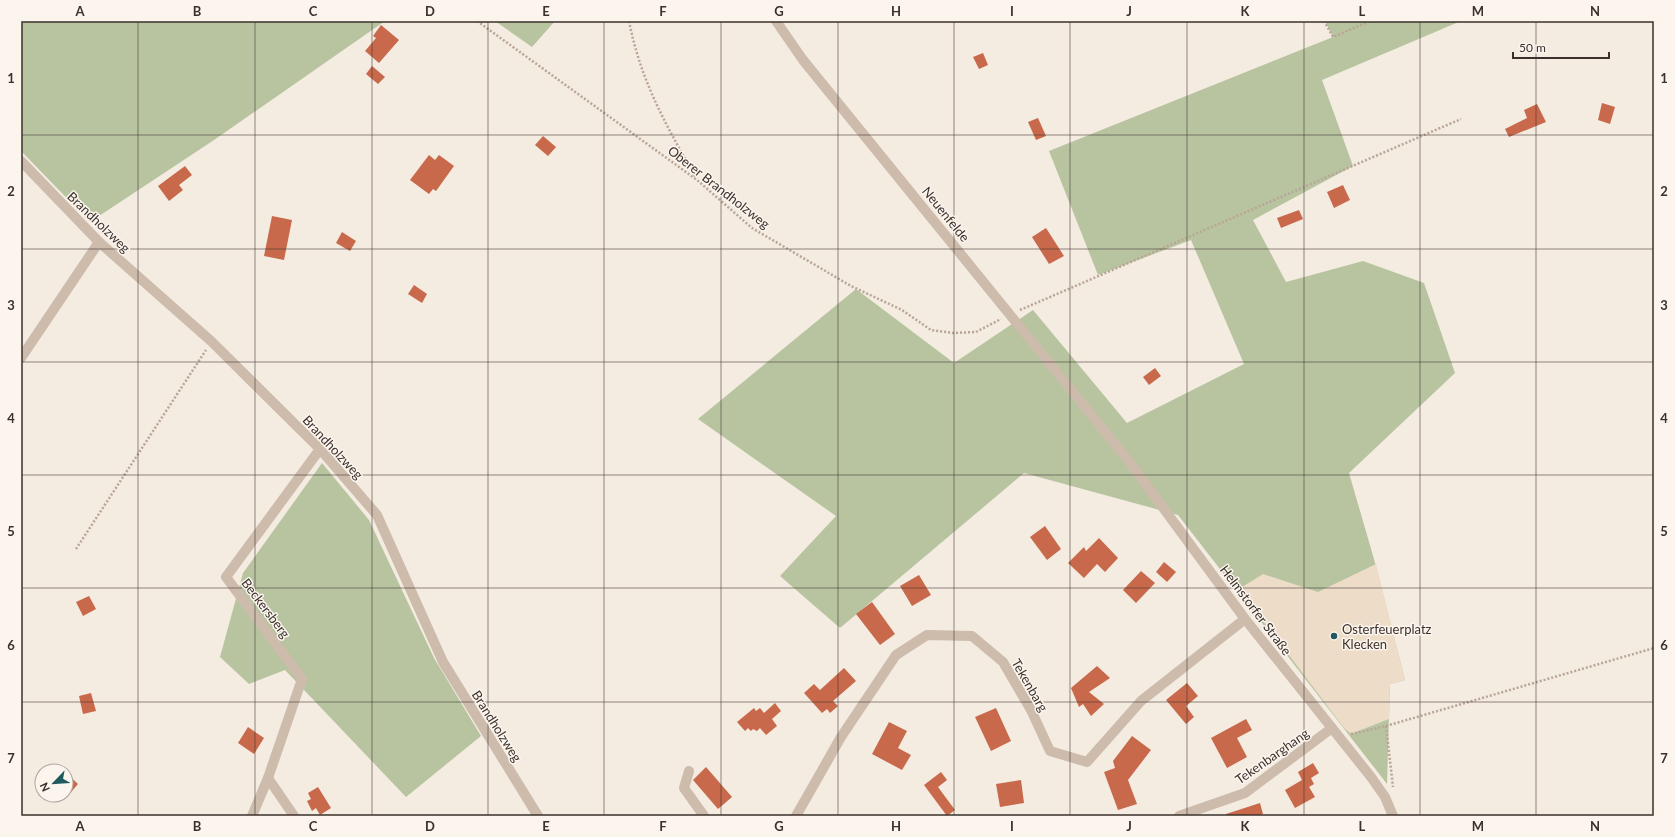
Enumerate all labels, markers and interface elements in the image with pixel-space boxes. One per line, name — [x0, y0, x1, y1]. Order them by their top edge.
text: A — [74, 3, 85, 19]
text: B — [193, 3, 202, 19]
text: C — [309, 3, 318, 19]
text: D — [425, 3, 435, 19]
text: E — [542, 3, 550, 19]
text: F — [659, 3, 667, 19]
text: G — [774, 3, 784, 19]
text: H — [891, 3, 901, 19]
text: I — [1010, 3, 1014, 19]
text: J — [1126, 3, 1132, 19]
text: K — [1241, 3, 1251, 19]
text: L — [1359, 3, 1366, 19]
text: M — [1472, 3, 1484, 19]
text: N — [1590, 3, 1600, 19]
scale bar — [1513, 34, 1609, 60]
text: 50 m — [1519, 40, 1546, 55]
text: 1 — [7, 70, 15, 86]
text: 1 — [1660, 70, 1668, 86]
street label: Oberer Brandholzweg — [665, 142, 773, 232]
text: 2 — [7, 183, 15, 199]
street label: Neuenfelde — [919, 183, 973, 245]
text: 2 — [1660, 183, 1668, 199]
street label: Brandholzweg — [64, 188, 134, 256]
text: 3 — [7, 297, 15, 313]
text: 3 — [1660, 297, 1668, 313]
text: 4 — [7, 410, 15, 426]
text: 4 — [1660, 410, 1668, 426]
street label: Brandholzweg — [299, 412, 367, 482]
text: 5 — [7, 523, 15, 539]
text: 5 — [1660, 523, 1668, 539]
street label: Helmstorfer Straße — [1217, 562, 1295, 658]
street label: Beckersberg — [238, 575, 294, 641]
place label: Osterfeuerplatz Klecken — [1342, 621, 1432, 652]
marker: Osterfeuerplatz Klecken — [1329, 631, 1339, 641]
text: 6 — [7, 637, 15, 653]
text: 6 — [1660, 637, 1668, 653]
street label: Tekenbarg — [1008, 656, 1052, 714]
street label: Brandholzweg — [469, 687, 525, 765]
street label: Tekenbarghang — [1232, 725, 1312, 787]
text: 7 — [7, 750, 15, 766]
text: 7 — [1660, 750, 1668, 766]
north arrow — [34, 763, 74, 803]
text: N — [37, 781, 52, 794]
text: A — [74, 818, 85, 834]
text: B — [193, 818, 202, 834]
text: C — [309, 818, 318, 834]
text: D — [425, 818, 435, 834]
text: E — [542, 818, 550, 834]
text: F — [659, 818, 667, 834]
text: G — [774, 818, 784, 834]
text: H — [891, 818, 901, 834]
text: I — [1010, 818, 1014, 834]
text: J — [1126, 818, 1132, 834]
text: K — [1241, 818, 1251, 834]
text: L — [1359, 818, 1366, 834]
text: M — [1472, 818, 1484, 834]
text: N — [1590, 818, 1600, 834]

